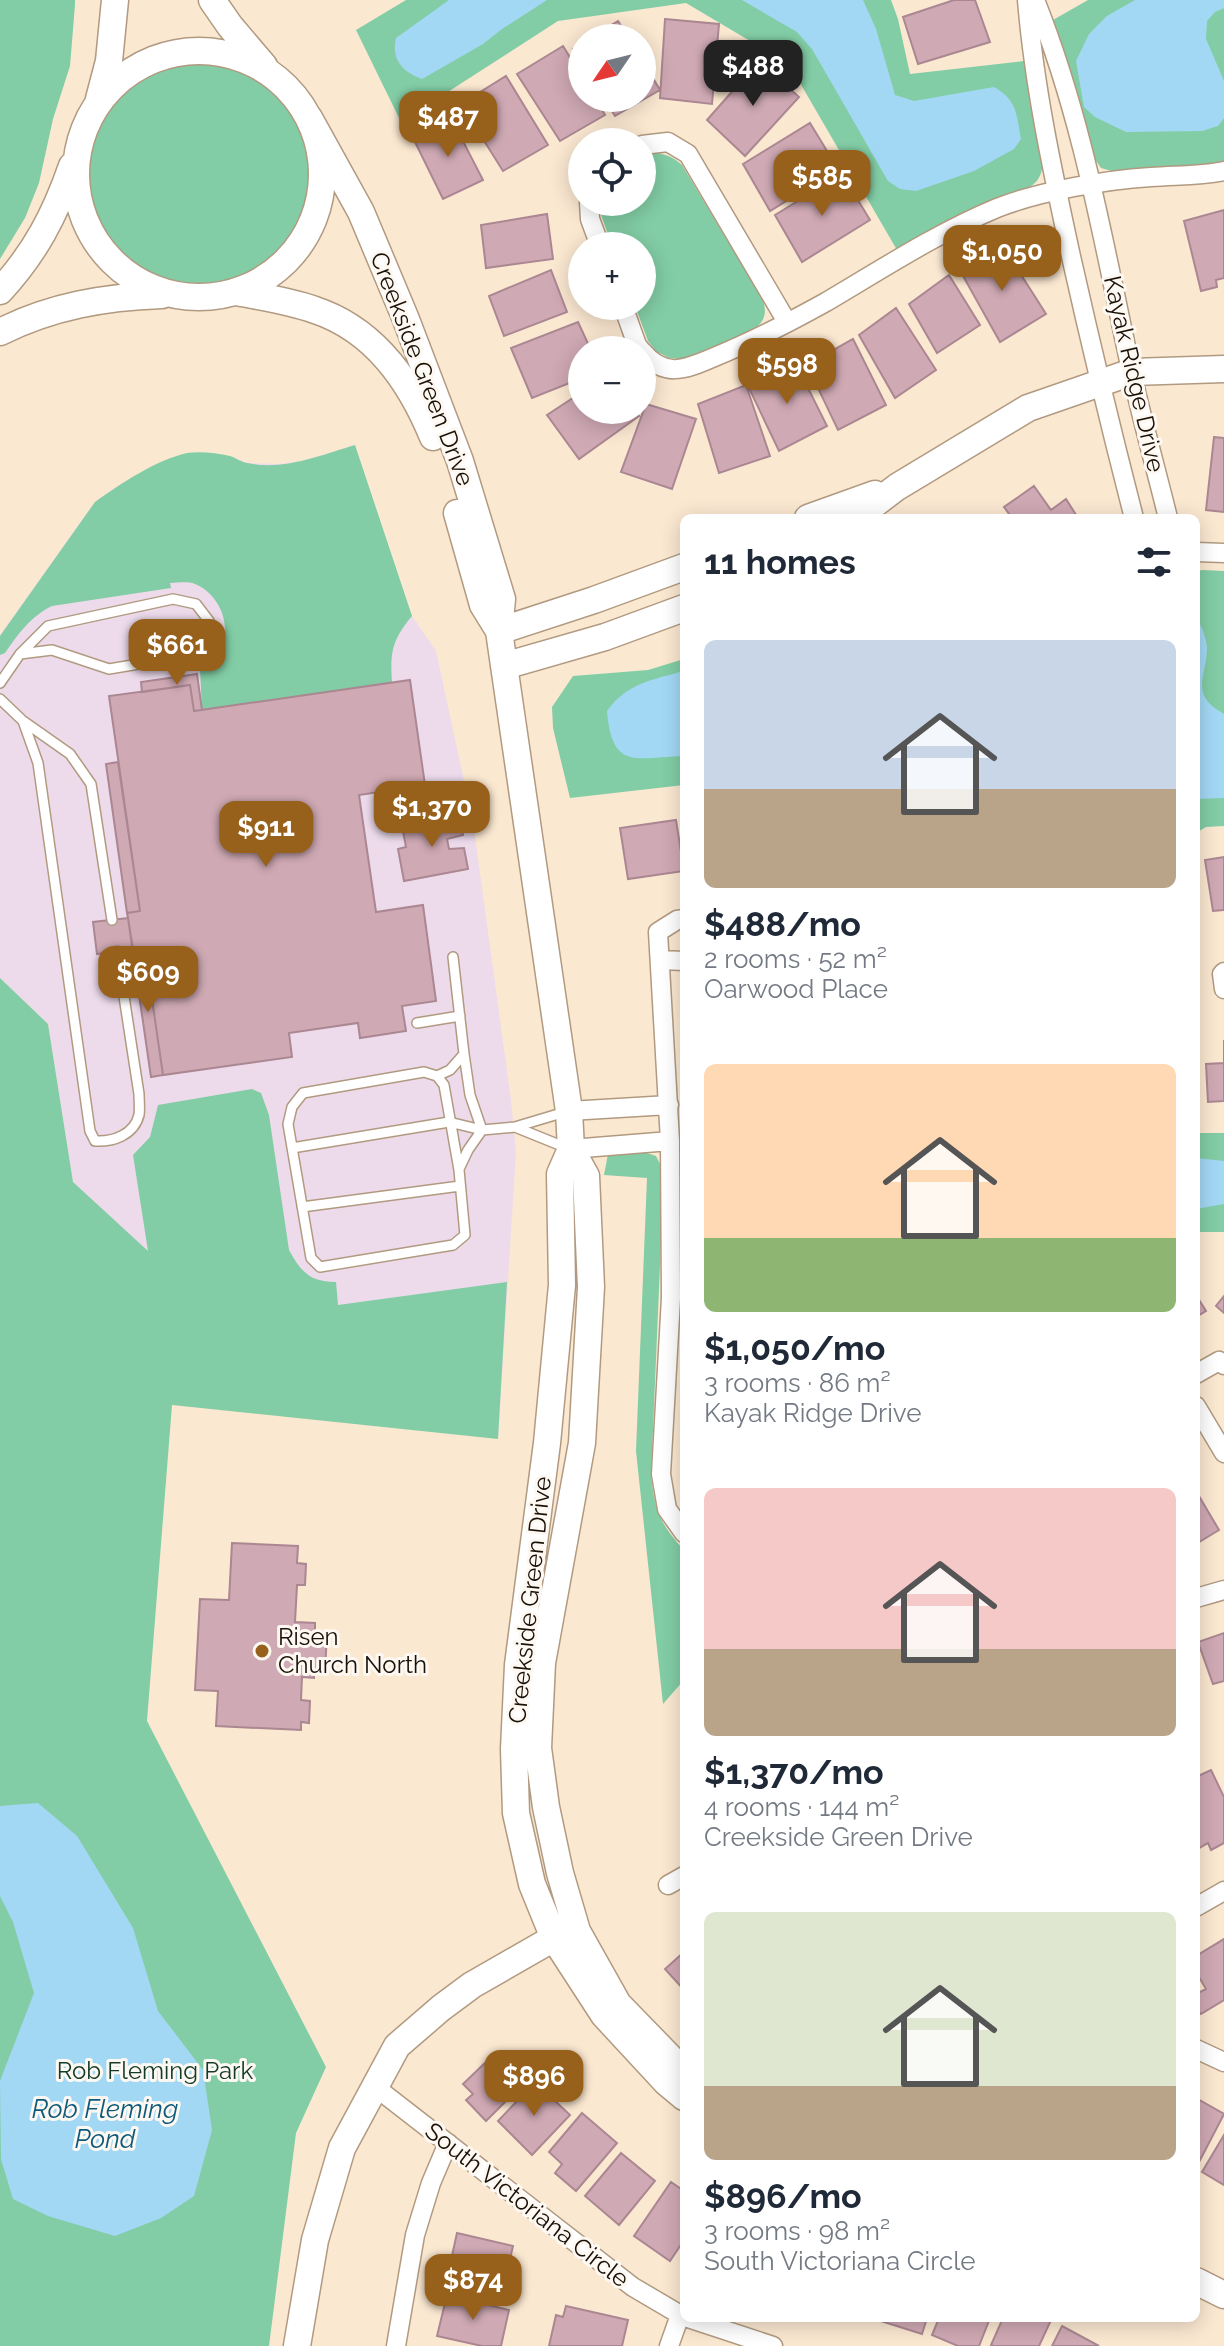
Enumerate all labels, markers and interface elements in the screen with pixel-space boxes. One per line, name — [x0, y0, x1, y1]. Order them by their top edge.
north arrow — [568, 24, 656, 112]
map controls — [568, 24, 656, 424]
pin: $488 — [706, 40, 800, 108]
text: $488 — [722, 51, 784, 81]
pin: $487 — [401, 91, 495, 159]
text: $487 — [417, 102, 479, 132]
button: locate — [568, 128, 656, 216]
pin: $585 — [775, 150, 869, 218]
text: $585 — [792, 161, 853, 191]
pin: $1,050 — [937, 225, 1067, 293]
button: + — [568, 232, 656, 320]
text: $1,050 — [961, 236, 1043, 266]
street label: Creekside Green Drive — [364, 248, 480, 490]
street label: Kayak Ridge Drive — [1098, 273, 1171, 475]
button: − — [568, 336, 656, 424]
pin: $598 — [740, 338, 834, 406]
text: $598 — [756, 349, 818, 379]
icon: filters — [1132, 540, 1176, 584]
text: 11 homes — [704, 542, 856, 582]
pin: $661 — [130, 619, 224, 687]
text: $661 — [147, 630, 207, 660]
icon: home — [868, 692, 1012, 836]
pin: $1,370 — [367, 781, 497, 849]
text: $1,370 — [392, 792, 472, 822]
pin: $911 — [219, 801, 313, 869]
text: $911 — [237, 812, 295, 842]
text: $488/mo — [704, 904, 861, 944]
text: 2 rooms · 52 m² — [704, 944, 887, 974]
pin: $609 — [101, 946, 195, 1014]
text: $609 — [116, 957, 180, 987]
text: Oarwood Place — [704, 974, 888, 1004]
icon: home — [868, 1116, 1012, 1260]
text: $1,050/mo — [704, 1328, 885, 1368]
text: 3 rooms · 86 m² — [704, 1368, 891, 1398]
text: Kayak Ridge Drive — [704, 1398, 921, 1428]
street label: Creekside Green Drive — [502, 1475, 557, 1725]
icon: home — [868, 1540, 1012, 1684]
place label: Risen Church North — [278, 1622, 427, 1679]
marker: Risen Church North — [253, 1642, 271, 1660]
text: $1,370/mo — [704, 1752, 884, 1792]
text: 4 rooms · 144 m² — [704, 1792, 899, 1822]
text: Creekside Green Drive — [704, 1822, 973, 1852]
icon: home — [868, 1964, 1012, 2108]
pin: $896 — [487, 2050, 581, 2118]
park label: Rob Fleming Park — [57, 2056, 254, 2085]
text: $896 — [502, 2061, 566, 2091]
water label: Rob Fleming Pond — [32, 2094, 178, 2154]
street label: South Victoriana Circle — [420, 2116, 635, 2293]
text: $896/mo — [704, 2176, 862, 2216]
text: 3 rooms · 98 m² — [704, 2216, 890, 2246]
text: South Victoriana Circle — [704, 2246, 976, 2276]
pin: $874 — [426, 2254, 520, 2322]
text: $874 — [443, 2265, 503, 2295]

